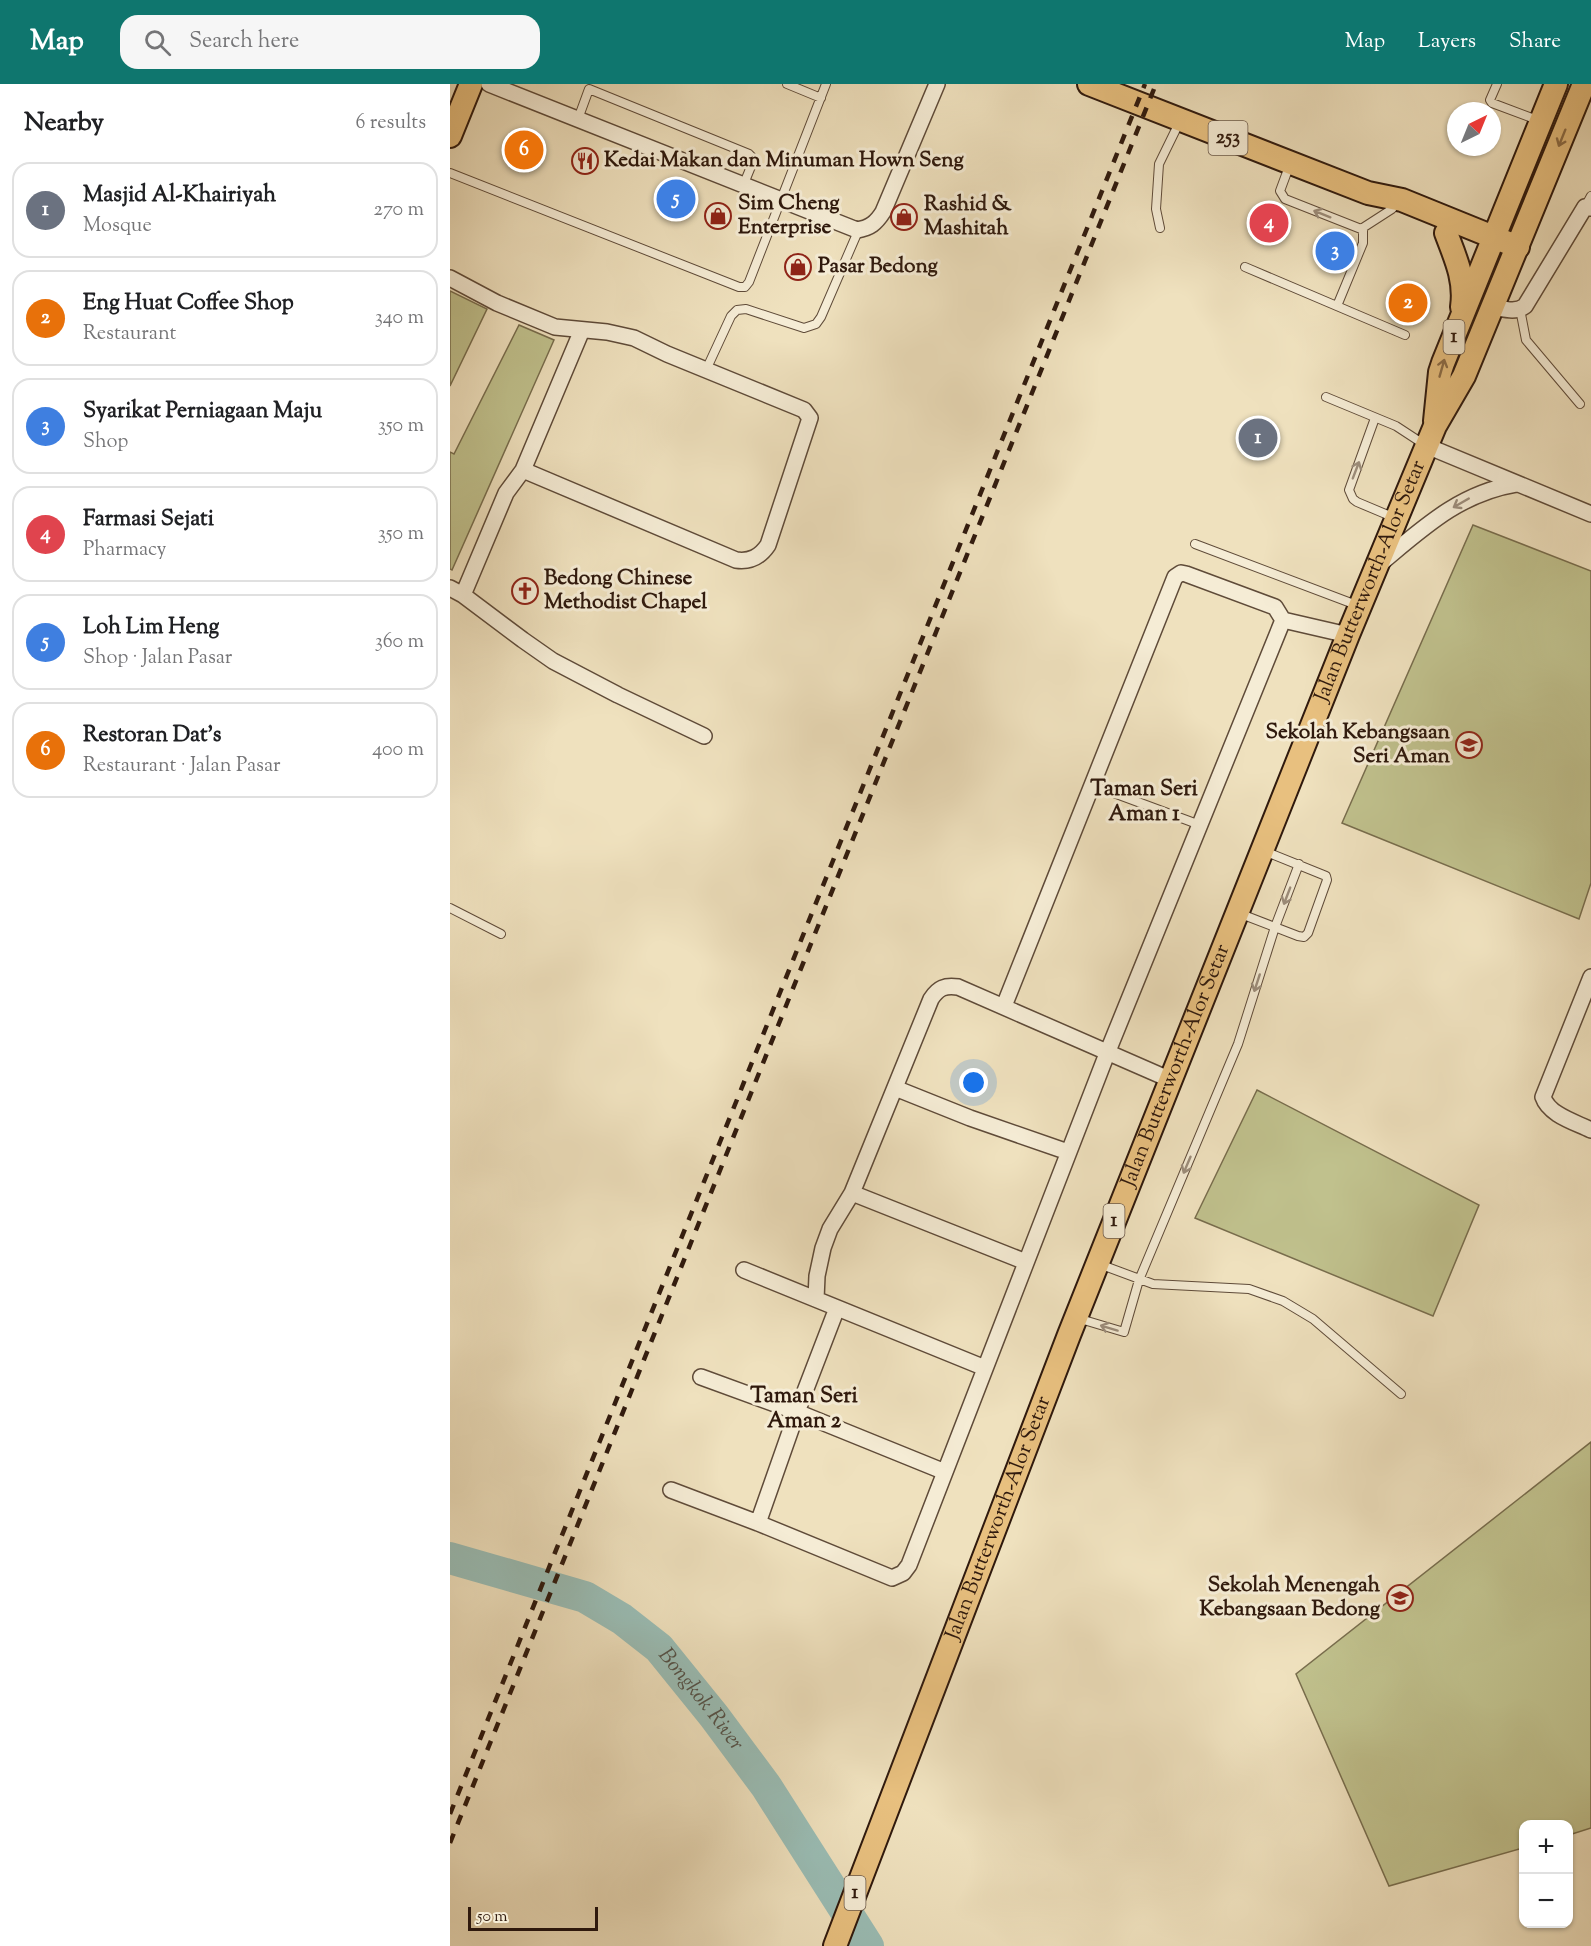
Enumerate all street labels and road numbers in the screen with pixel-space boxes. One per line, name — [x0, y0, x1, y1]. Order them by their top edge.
road number: 253 — [1208, 121, 1248, 155]
road number: 1 — [1444, 320, 1464, 354]
street label: Jalan Butterworth-Alor Setar — [1307, 456, 1434, 708]
street label: Jalan Butterworth-Alor Setar — [1114, 940, 1238, 1193]
road number: 1 — [1104, 1204, 1124, 1238]
street label: Jalan Butterworth-Alor Setar — [938, 1392, 1059, 1645]
road number: 1 — [844, 1876, 866, 1910]

